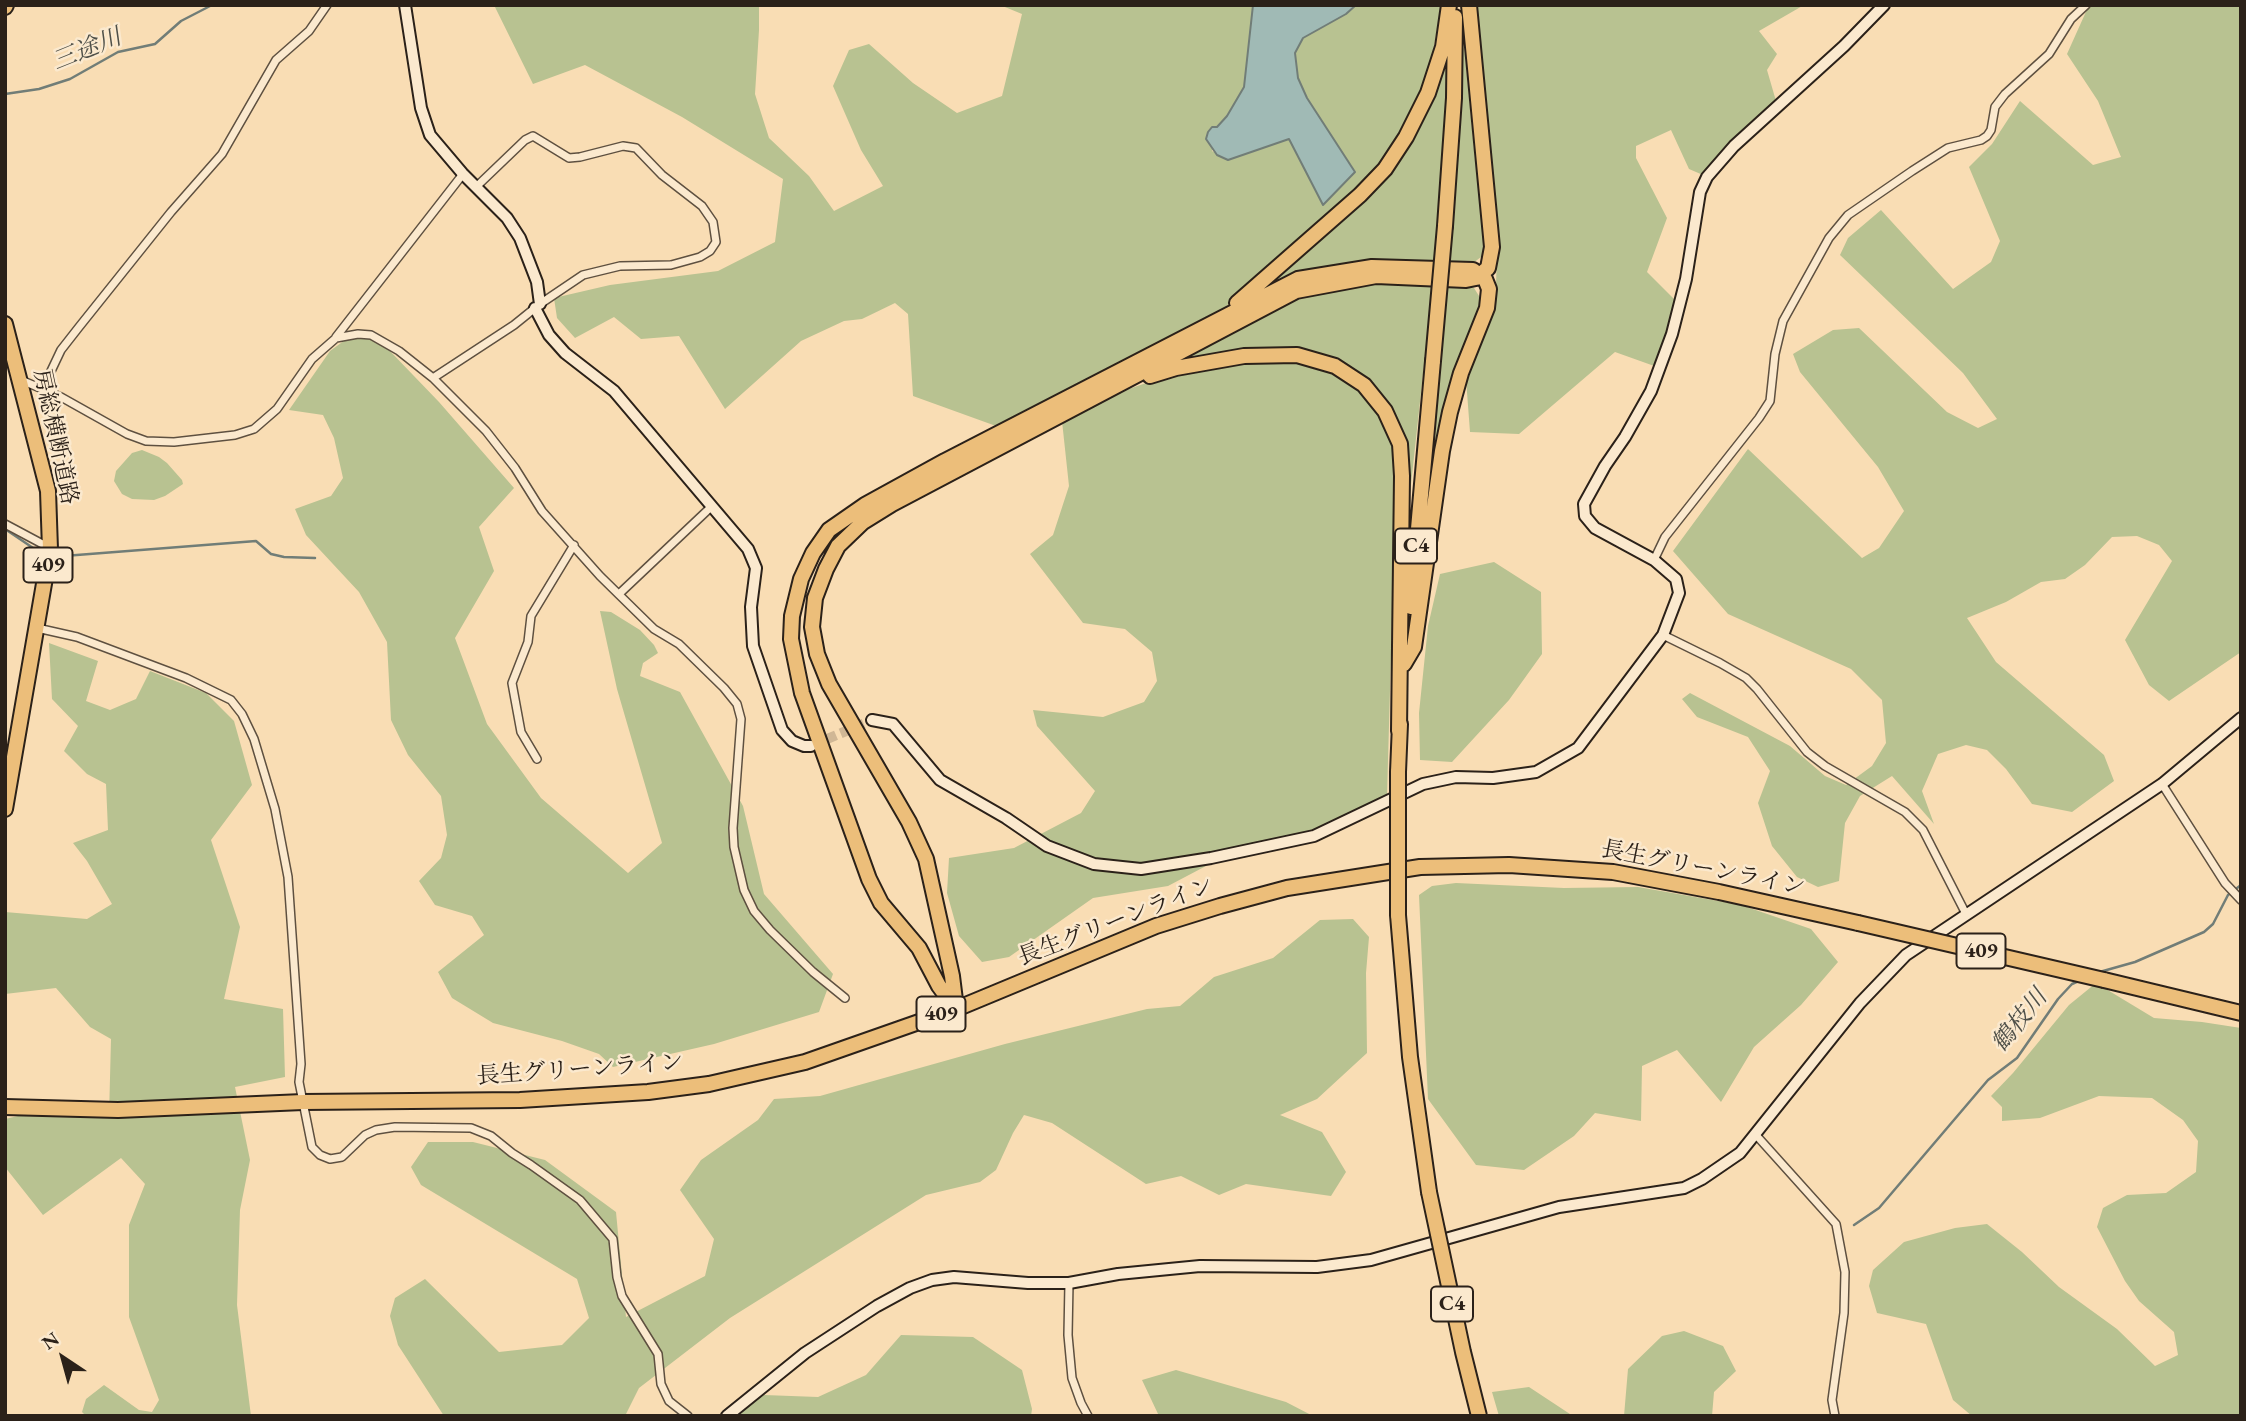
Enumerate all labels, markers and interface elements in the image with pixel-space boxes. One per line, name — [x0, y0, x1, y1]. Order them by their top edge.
water label: 三途川 — [48, 23, 126, 77]
street label: 房総横断道路 — [27, 367, 83, 507]
road number: C4 — [1395, 528, 1437, 564]
road number: 409 — [23, 548, 72, 582]
street label: 長生グリーンライン — [1599, 836, 1807, 902]
street label: 長生グリーンライン — [1014, 872, 1218, 972]
road number: 409 — [1956, 934, 2006, 968]
water label: 鶴枝川 — [1986, 984, 2054, 1058]
road number: 409 — [916, 996, 965, 1032]
street label: 長生グリーンライン — [476, 1049, 684, 1091]
road number: C4 — [1431, 1286, 1473, 1322]
north arrow — [28, 1323, 98, 1393]
text: N — [37, 1326, 64, 1355]

